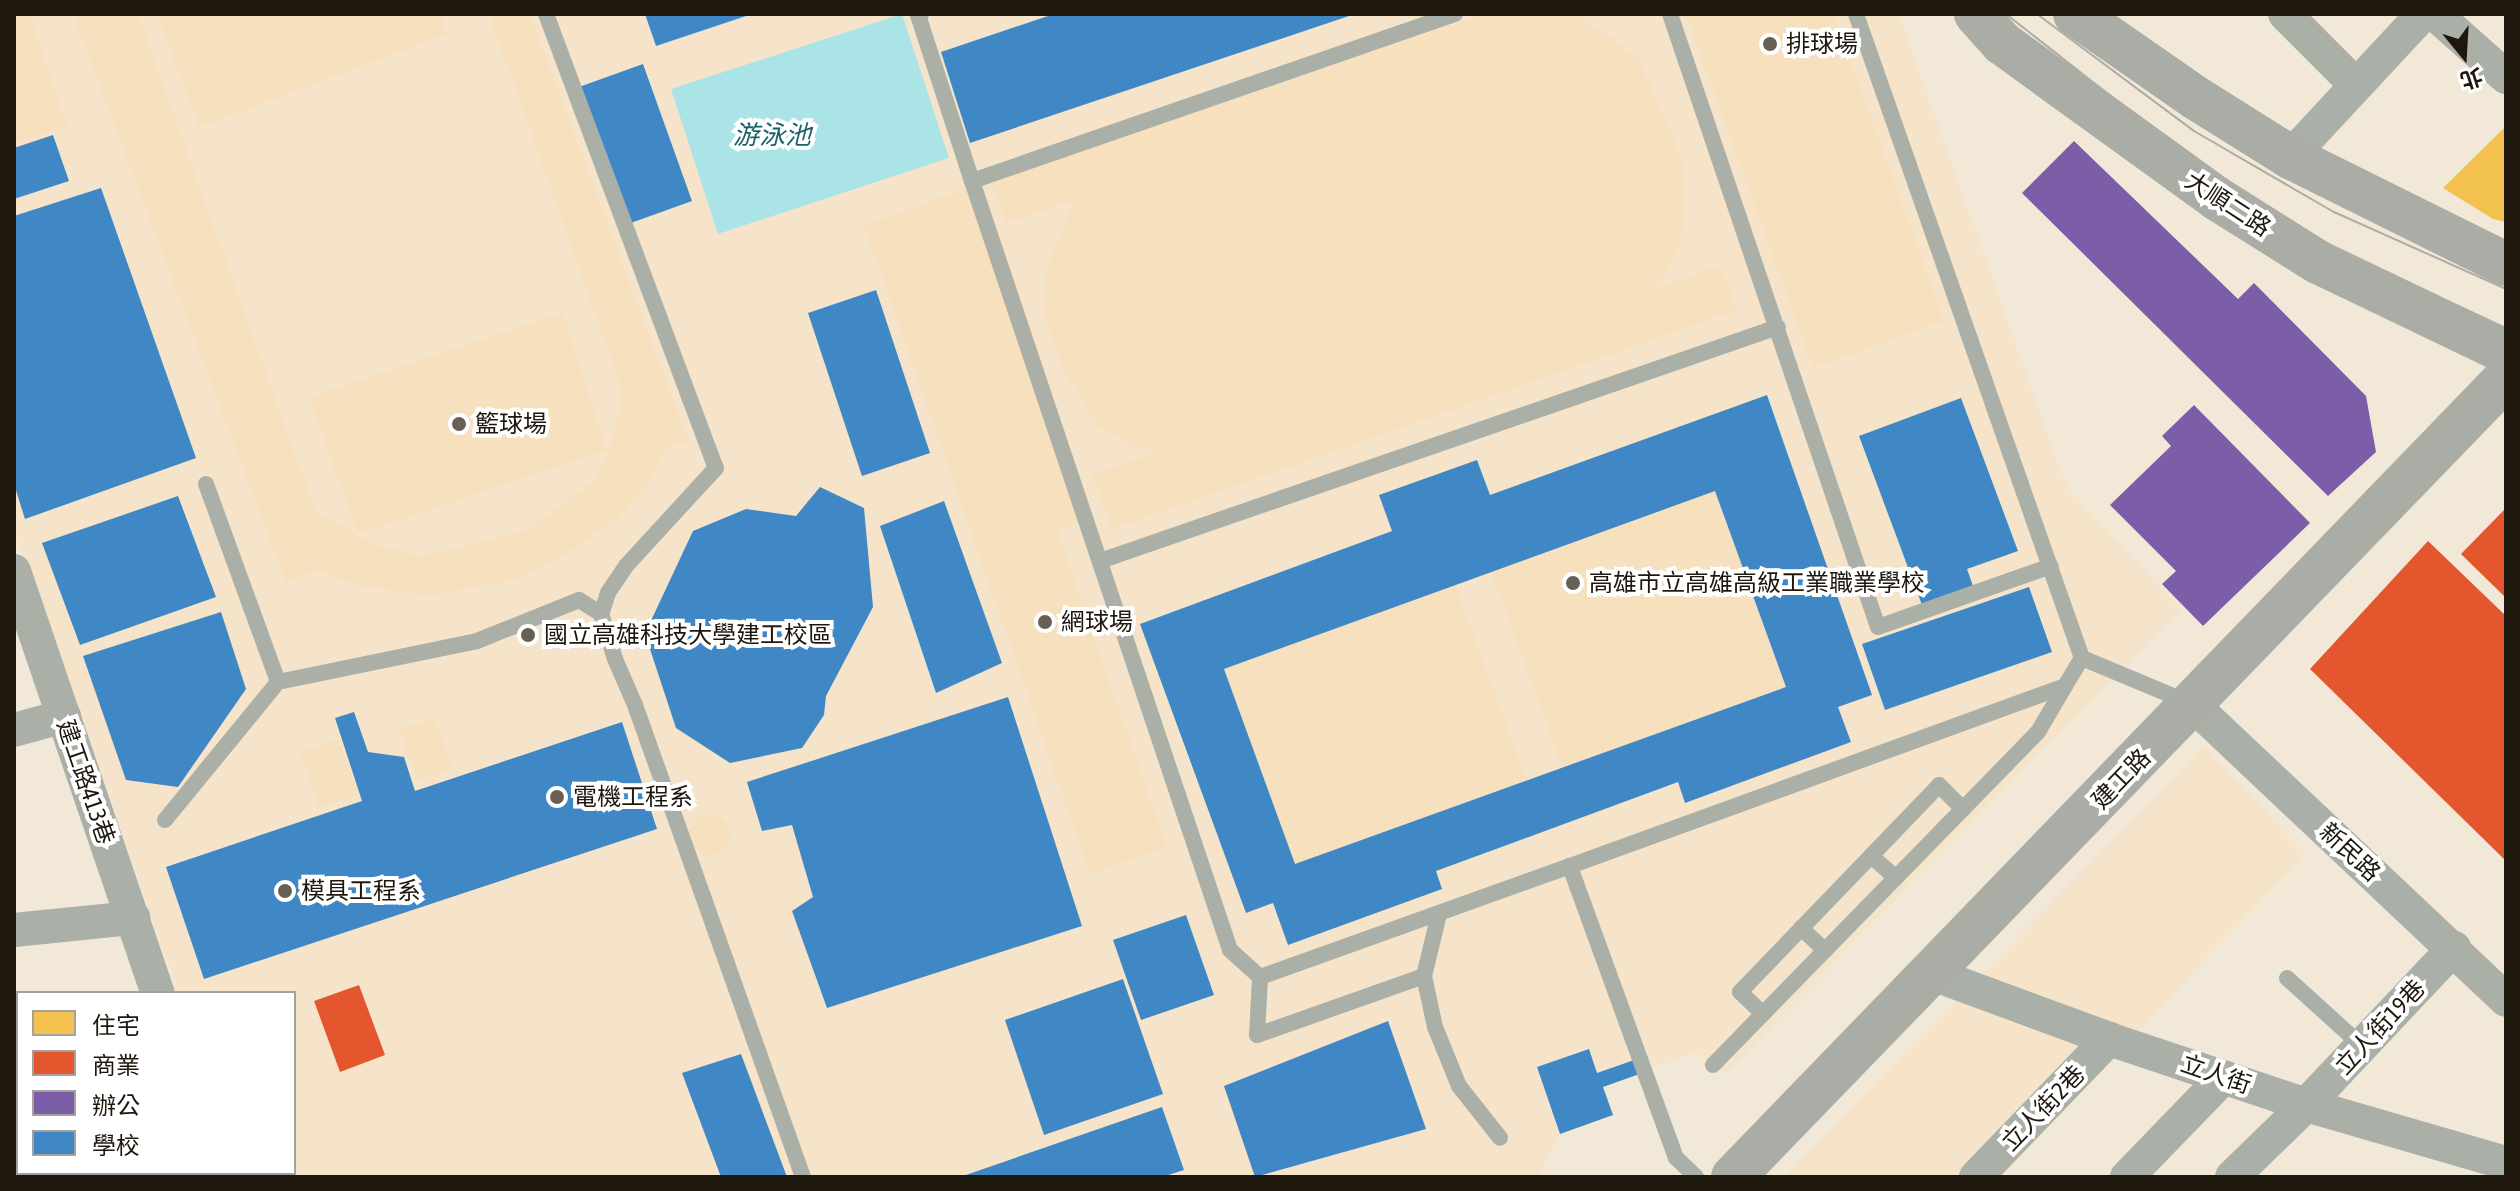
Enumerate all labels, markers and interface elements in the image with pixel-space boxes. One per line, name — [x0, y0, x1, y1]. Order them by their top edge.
north arrow — [2424, 16, 2504, 96]
place label: 排球場 — [1786, 30, 1858, 58]
marker: 排球場 — [1761, 35, 1779, 53]
text: 北 — [2457, 63, 2486, 95]
water label: 游泳池 — [733, 120, 811, 152]
street label: 大順二路 — [2180, 166, 2276, 242]
place label: 籃球場 — [475, 410, 547, 438]
marker: 籃球場 — [450, 415, 468, 433]
place label: 高雄市立高雄高級工業職業學校 — [1589, 569, 1925, 597]
marker: 高雄市立高雄高級工業職業學校 — [1564, 574, 1582, 592]
place label: 網球場 — [1061, 608, 1133, 636]
marker: 網球場 — [1036, 613, 1054, 631]
place label: 國立高雄科技大學建工校區 — [544, 621, 832, 649]
marker: 國立高雄科技大學建工校區 — [519, 626, 537, 644]
street label: 建工路413巷 — [51, 716, 121, 848]
street label: 建工路 — [2086, 743, 2156, 815]
place label: 電機工程系 — [573, 783, 693, 811]
marker: 電機工程系 — [548, 788, 566, 806]
street label: 新民路 — [2314, 817, 2386, 887]
place label: 模具工程系 — [301, 877, 421, 905]
marker: 模具工程系 — [276, 882, 294, 900]
street label: 立人街19巷 — [2329, 974, 2431, 1080]
legend — [16, 991, 296, 1175]
text: 住宅 — [92, 1012, 140, 1039]
street label: 立人街 — [2177, 1049, 2255, 1099]
text: 商業 — [92, 1052, 140, 1079]
street label: 立人街2巷 — [1995, 1059, 2091, 1157]
text: 辦公 — [92, 1092, 140, 1119]
text: 學校 — [92, 1132, 140, 1159]

